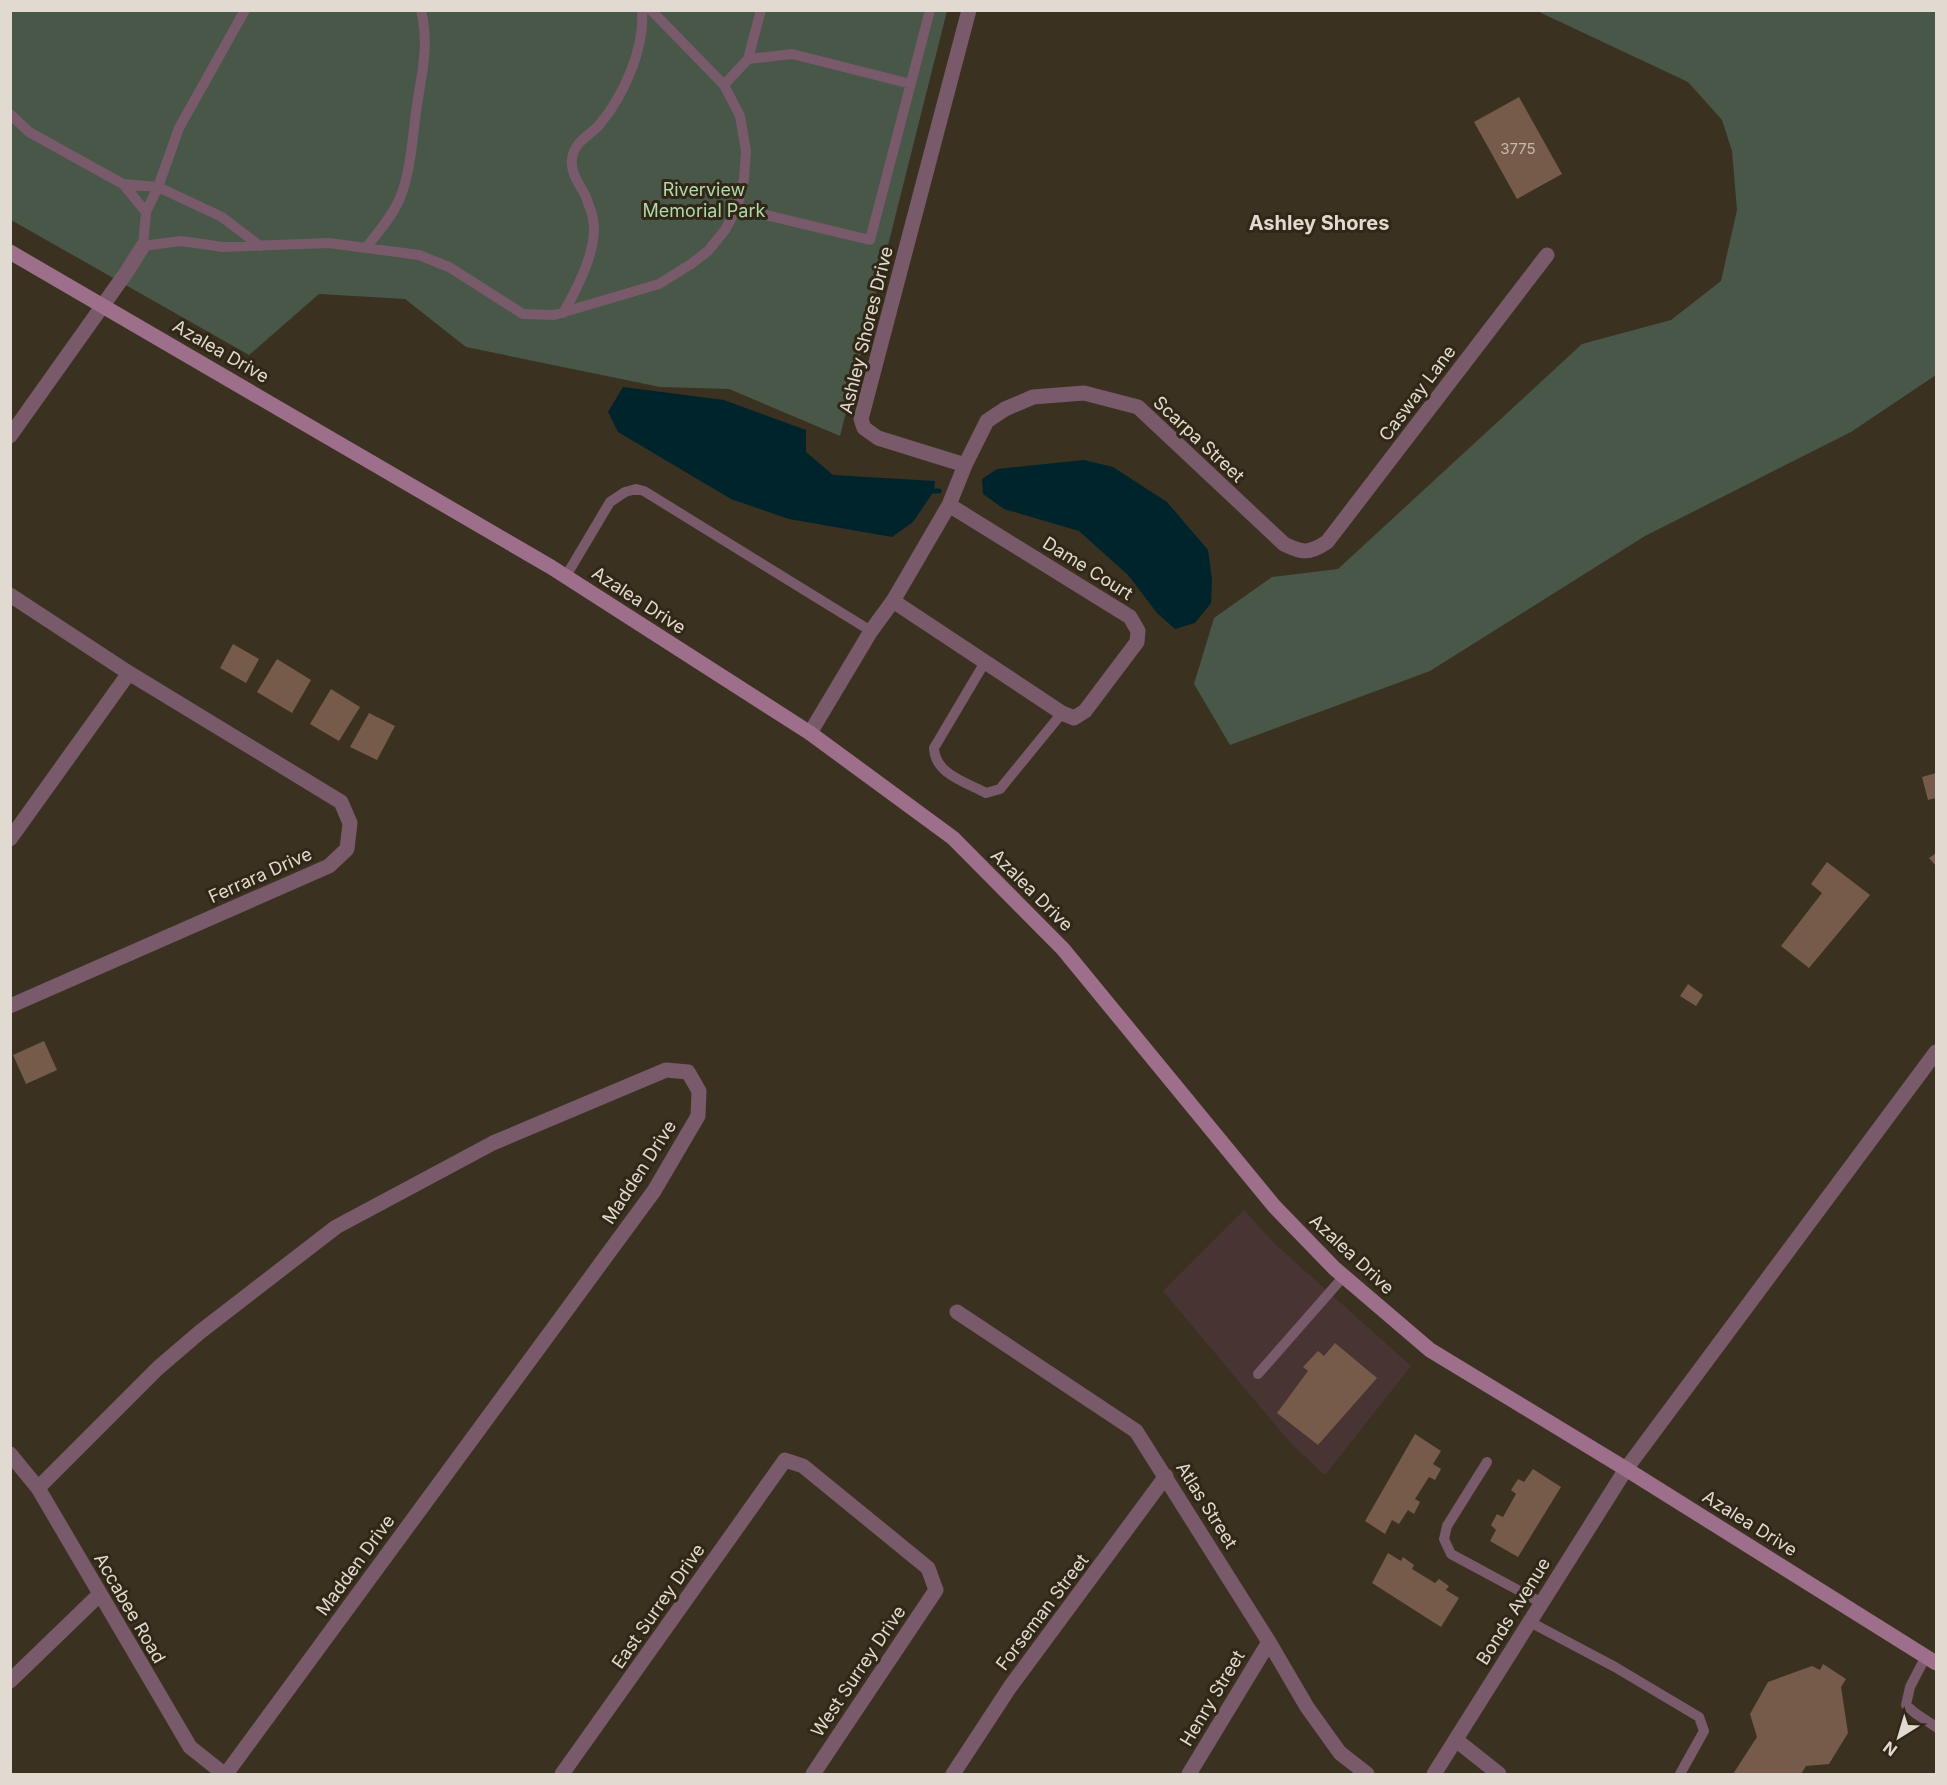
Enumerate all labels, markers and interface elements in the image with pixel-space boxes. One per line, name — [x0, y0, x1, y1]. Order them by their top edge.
house number: 3775 — [1500, 139, 1536, 158]
park label: Riverview Memorial Park — [643, 179, 766, 221]
district label: Ashley Shores — [1249, 211, 1389, 235]
street label: Ashley Shores Drive — [835, 244, 897, 416]
street label: Azalea Drive — [169, 315, 273, 387]
street label: Casway Lane — [1374, 341, 1460, 445]
street label: Scarpa Street — [1149, 392, 1249, 486]
street label: Dame Court — [1039, 532, 1137, 604]
street label: Azalea Drive — [588, 562, 690, 638]
street label: Ferrara Drive — [205, 843, 315, 907]
street label: Azalea Drive — [987, 845, 1077, 935]
street label: Madden Drive — [598, 1116, 680, 1228]
street label: Azalea Drive — [1306, 1210, 1398, 1298]
street label: Atlas Street — [1172, 1458, 1242, 1552]
street label: Azalea Drive — [1699, 1486, 1801, 1560]
street label: Madden Drive — [311, 1511, 399, 1619]
street label: East Surrey Drive — [607, 1540, 709, 1672]
street label: Accabee Road — [90, 1549, 170, 1667]
street label: Forseman Street — [992, 1550, 1093, 1674]
street label: Bonds Avenue — [1472, 1554, 1554, 1668]
street label: West Surrey Drive — [806, 1602, 910, 1740]
street label: Henry Street — [1175, 1646, 1249, 1750]
north arrow — [1869, 1707, 1929, 1767]
text: N — [1879, 1737, 1901, 1761]

